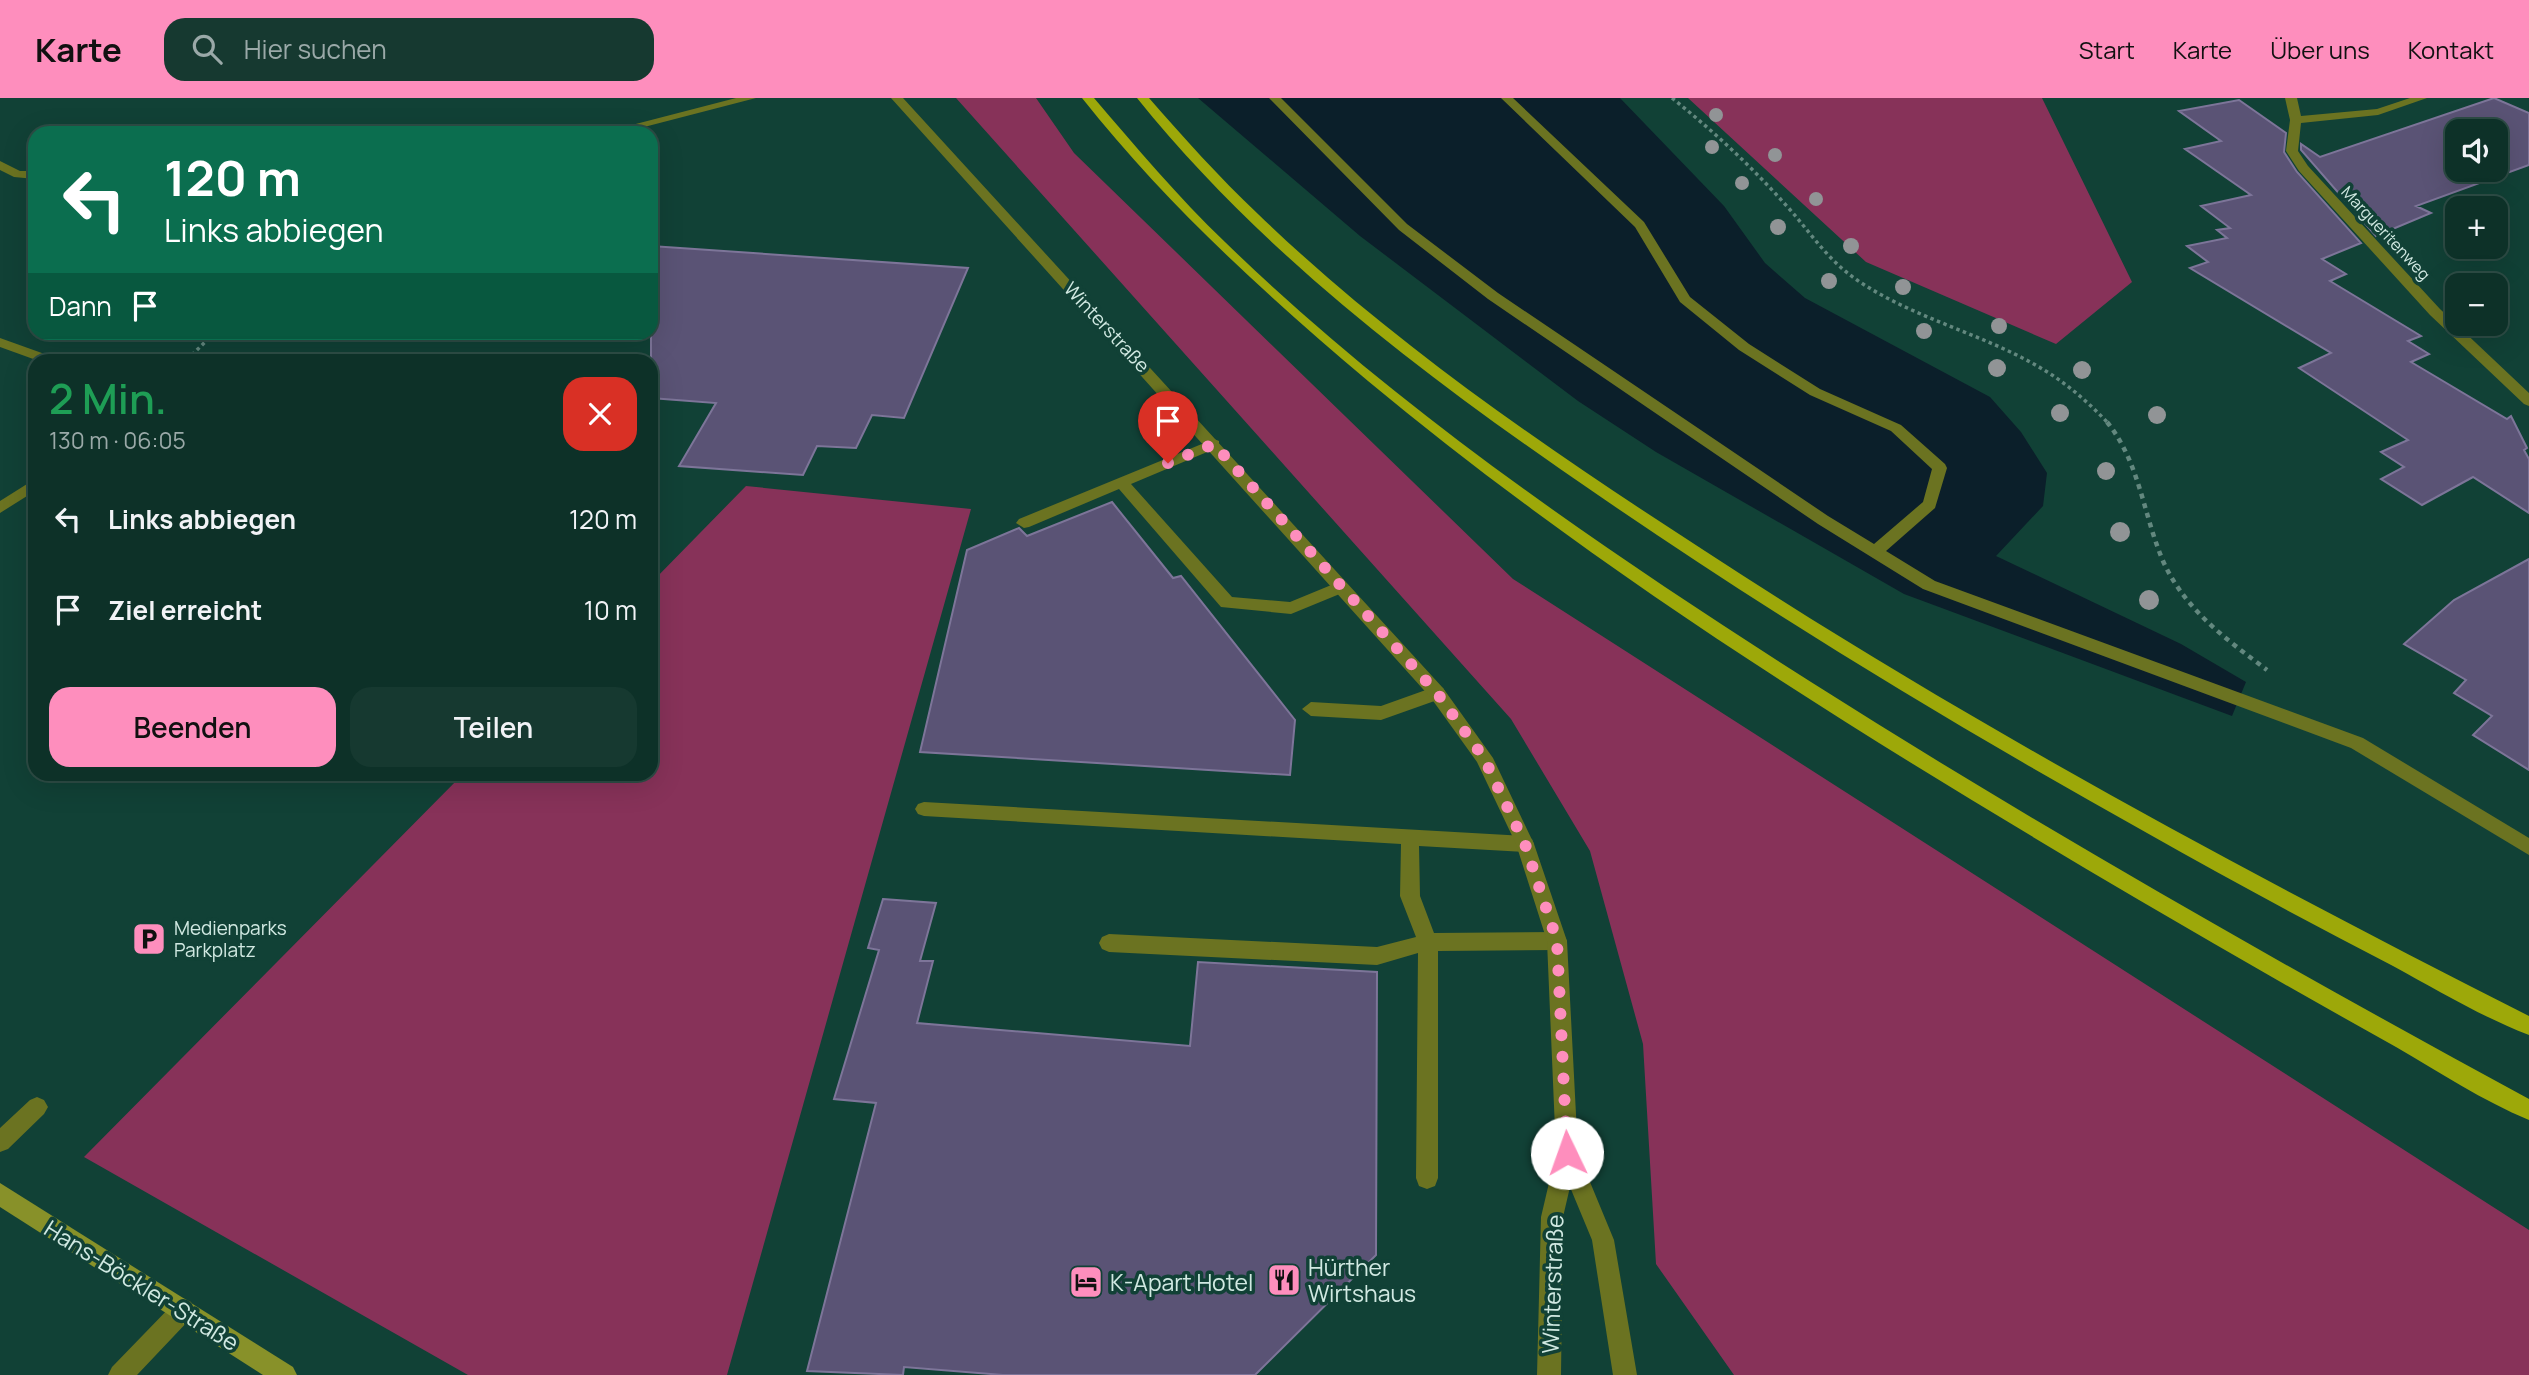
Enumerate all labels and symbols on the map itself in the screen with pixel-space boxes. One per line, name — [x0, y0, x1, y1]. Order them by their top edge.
street label: Margueritenweg — [2337, 181, 2435, 285]
street label: Winterstraße — [1058, 276, 1156, 378]
pin — [1138, 391, 1198, 463]
place label: Medienparks Parkplatz — [174, 915, 287, 963]
parking icon: Medienparks Parkplatz — [130, 920, 168, 958]
position arrow — [1530, 1116, 1604, 1190]
street label: Hans-Böckler-Straße — [39, 1212, 245, 1358]
street label: Winterstraße — [1534, 1214, 1570, 1354]
place label: Hürther Wirtshaus — [1308, 1251, 1416, 1309]
restaurant icon: Hürther Wirtshaus — [1265, 1261, 1303, 1299]
hotel icon: K-Apart Hotel — [1067, 1263, 1105, 1301]
place label: K-Apart Hotel — [1110, 1266, 1253, 1298]

